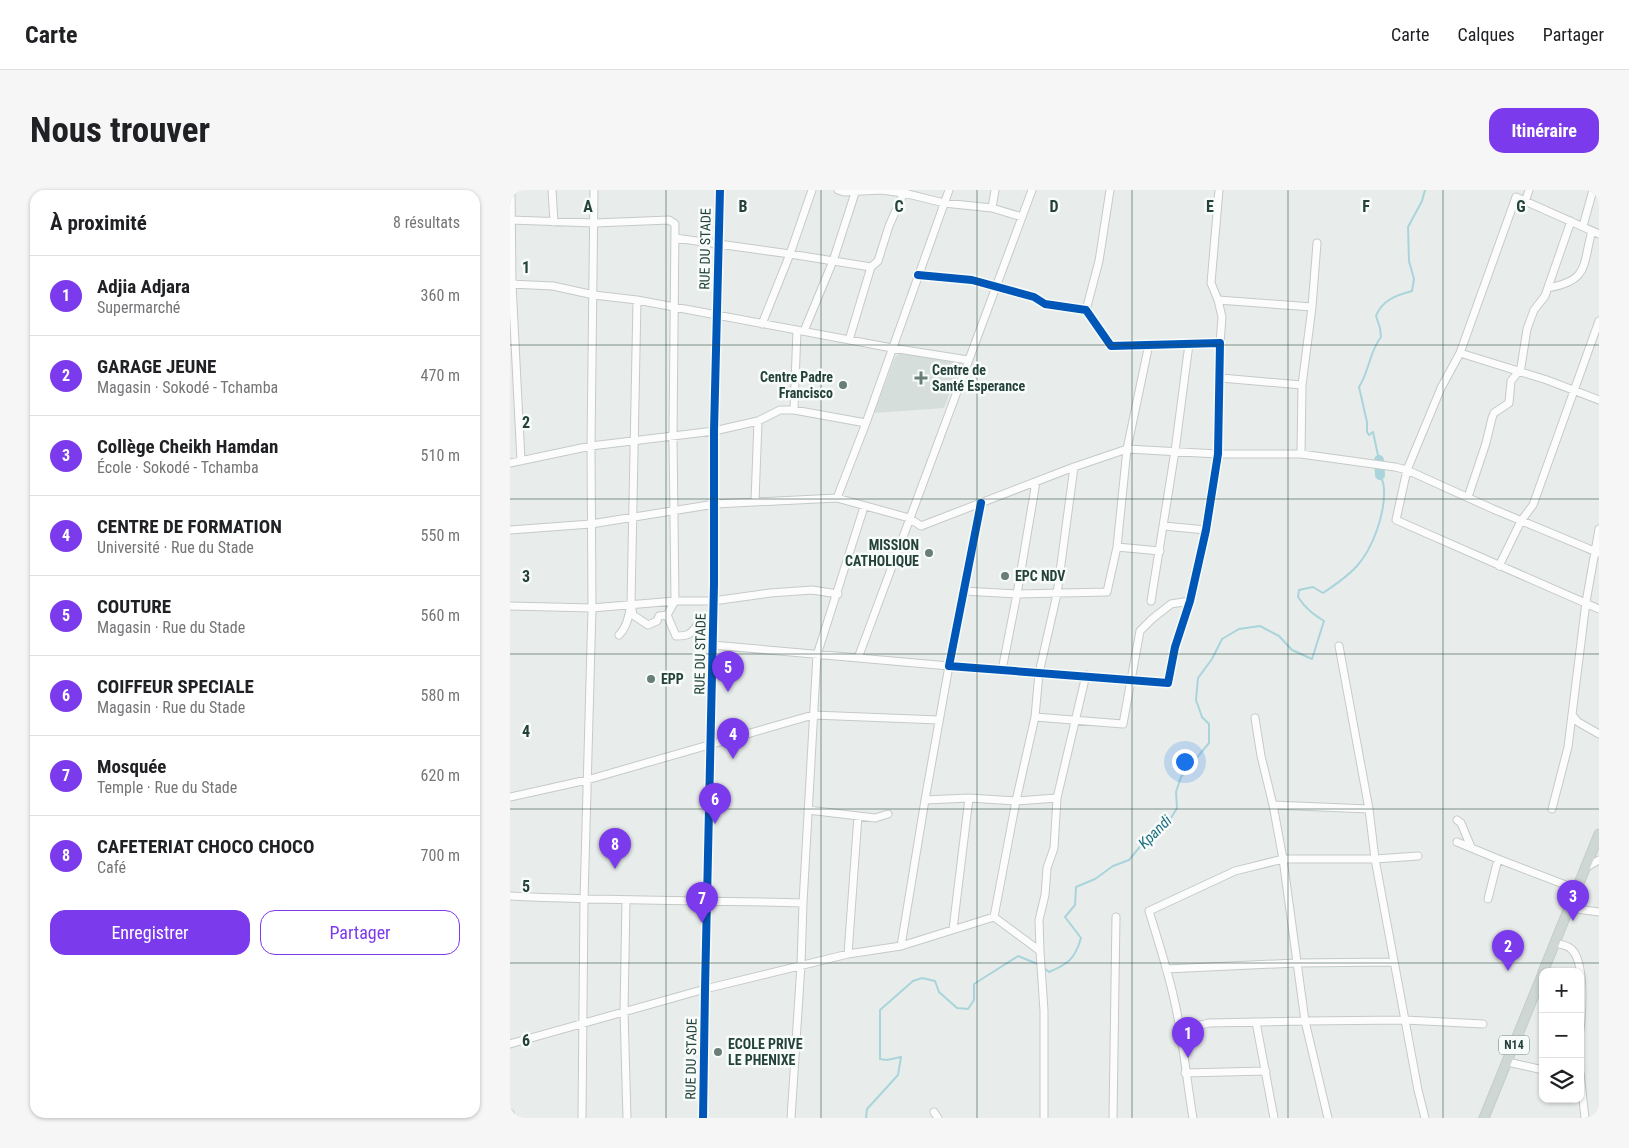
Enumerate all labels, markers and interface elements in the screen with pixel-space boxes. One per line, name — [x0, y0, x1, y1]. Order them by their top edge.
text: Carte — [25, 21, 77, 49]
text: Carte — [1391, 24, 1430, 45]
text: Calques — [1458, 24, 1515, 45]
text: Partager — [1543, 24, 1604, 45]
button: Itinéraire — [1489, 108, 1599, 153]
text: Nous trouver — [30, 110, 210, 151]
text: A — [583, 197, 593, 216]
text: B — [739, 197, 748, 216]
text: C — [894, 197, 904, 216]
text: D — [1049, 197, 1059, 216]
text: E — [1206, 197, 1214, 216]
text: F — [1362, 197, 1370, 216]
text: G — [1516, 197, 1526, 216]
street label: RUE DU STADE — [696, 208, 714, 290]
text: À proximité — [50, 211, 147, 235]
text: 8 résultats — [393, 213, 460, 232]
text: 1 — [522, 258, 530, 277]
text: Adjia Adjara — [97, 275, 190, 298]
text: 1 — [62, 286, 70, 305]
text: 360 m — [421, 286, 460, 305]
text: Supermarché — [97, 298, 180, 317]
text: GARAGE JEUNE — [97, 355, 216, 378]
place label: Centre de Santé Esperance — [932, 362, 1025, 394]
text: 2 — [62, 366, 70, 385]
text: 470 m — [421, 366, 460, 385]
place label: Centre Padre Francisco — [760, 369, 833, 401]
marker: Centre de Santé Esperance — [914, 371, 928, 385]
text: Magasin · Sokodé - Tchamba — [97, 378, 278, 397]
marker: Centre Padre Francisco — [837, 379, 849, 391]
text: 2 — [522, 413, 530, 432]
text: Collège Cheikh Hamdan — [97, 435, 278, 458]
text: 3 — [62, 446, 70, 465]
text: 510 m — [421, 446, 460, 465]
text: École · Sokodé - Tchamba — [97, 458, 259, 477]
text: CENTRE DE FORMATION — [97, 515, 282, 538]
text: 4 — [62, 526, 70, 545]
text: 550 m — [421, 526, 460, 545]
place label: MISSION CATHOLIQUE — [845, 537, 919, 569]
text: Université · Rue du Stade — [97, 538, 254, 557]
marker: MISSION CATHOLIQUE — [923, 547, 935, 559]
text: 3 — [522, 567, 530, 586]
place label: EPC NDV — [1015, 568, 1065, 584]
marker: EPC NDV — [999, 570, 1011, 582]
text: COUTURE — [97, 595, 171, 618]
text: 5 — [62, 606, 70, 625]
text: 560 m — [421, 606, 460, 625]
street label: RUE DU STADE — [691, 613, 709, 695]
text: Magasin · Rue du Stade — [97, 618, 245, 637]
pin: 5 — [712, 651, 744, 692]
place label: EPP — [661, 671, 684, 687]
marker: EPP — [645, 673, 657, 685]
text: COIFFEUR SPECIALE — [97, 675, 254, 698]
text: 6 — [62, 686, 70, 705]
text: 580 m — [421, 686, 460, 705]
text: Magasin · Rue du Stade — [97, 698, 245, 717]
pin: 4 — [717, 718, 749, 759]
text: 4 — [522, 722, 530, 741]
your location — [1172, 749, 1198, 775]
text: Mosquée — [97, 755, 166, 778]
text: 7 — [62, 766, 70, 785]
text: 620 m — [421, 766, 460, 785]
text: Temple · Rue du Stade — [97, 778, 237, 797]
pin: 6 — [699, 783, 731, 824]
water label: Kpandi — [1135, 811, 1176, 852]
pin: 8 — [599, 828, 631, 869]
text: CAFETERIAT CHOCO CHOCO — [97, 835, 314, 858]
text: 8 — [62, 846, 70, 865]
text: 700 m — [421, 846, 460, 865]
text: Café — [97, 858, 126, 877]
text: 5 — [522, 877, 530, 896]
pin: 3 — [1557, 880, 1589, 921]
pin: 7 — [686, 882, 718, 923]
button: Enregistrer — [50, 910, 250, 955]
button: Partager — [260, 910, 460, 955]
pin: 2 — [1492, 930, 1524, 971]
map controls — [1539, 968, 1584, 1103]
button: + — [1539, 968, 1584, 1013]
button: − — [1539, 1013, 1584, 1058]
pin: 1 — [1172, 1017, 1204, 1058]
street label: RUE DU STADE — [682, 1018, 700, 1100]
text: 6 — [522, 1031, 530, 1050]
place label: ECOLE PRIVE LE PHENIXE — [728, 1036, 803, 1068]
road number: N14 — [1499, 1036, 1529, 1054]
marker: ECOLE PRIVE LE PHENIXE — [712, 1046, 724, 1058]
button: layers — [1539, 1058, 1584, 1103]

